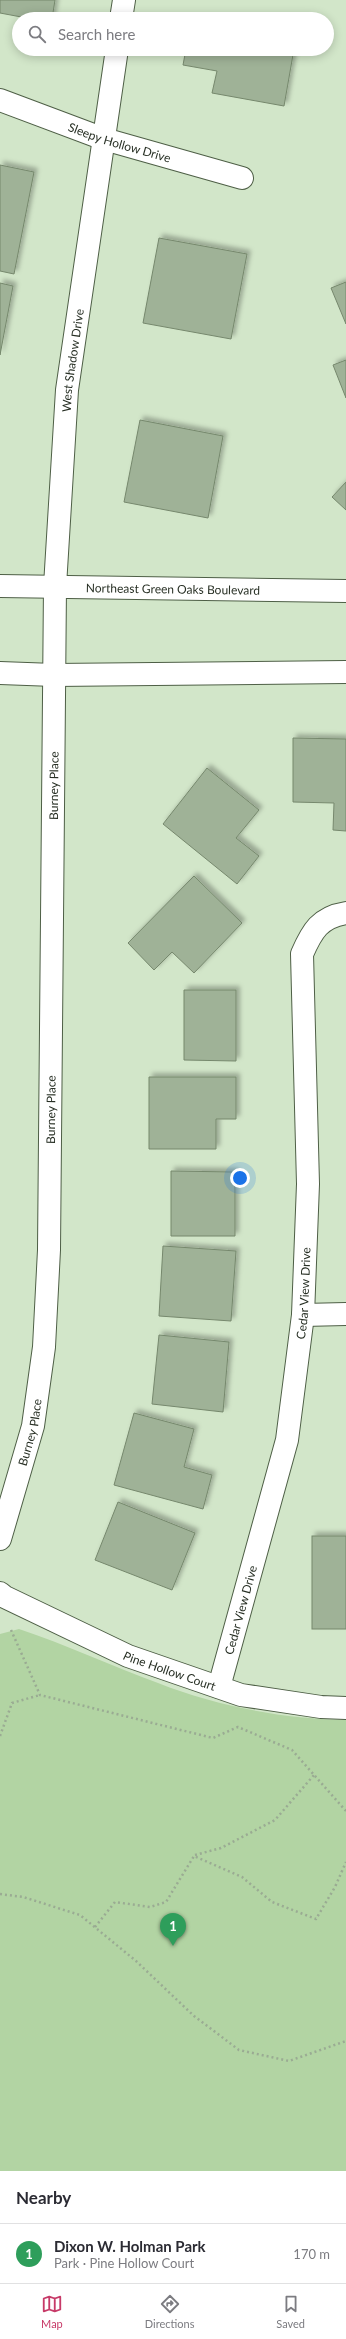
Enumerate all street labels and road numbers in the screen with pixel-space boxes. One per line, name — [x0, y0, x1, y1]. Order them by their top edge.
street label: Sleepy Hollow Drive — [66, 119, 173, 165]
street label: West Shadow Drive — [58, 308, 86, 413]
street label: Northeast Green Oaks Boulevard — [86, 580, 260, 597]
street label: Burney Place — [45, 751, 61, 820]
street label: Burney Place — [42, 1075, 58, 1144]
street label: Cedar View Drive — [292, 1247, 313, 1340]
street label: Burney Place — [14, 1398, 44, 1467]
street label: Cedar View Drive — [221, 1564, 260, 1656]
street label: Pine Hollow Court — [121, 1647, 219, 1694]

